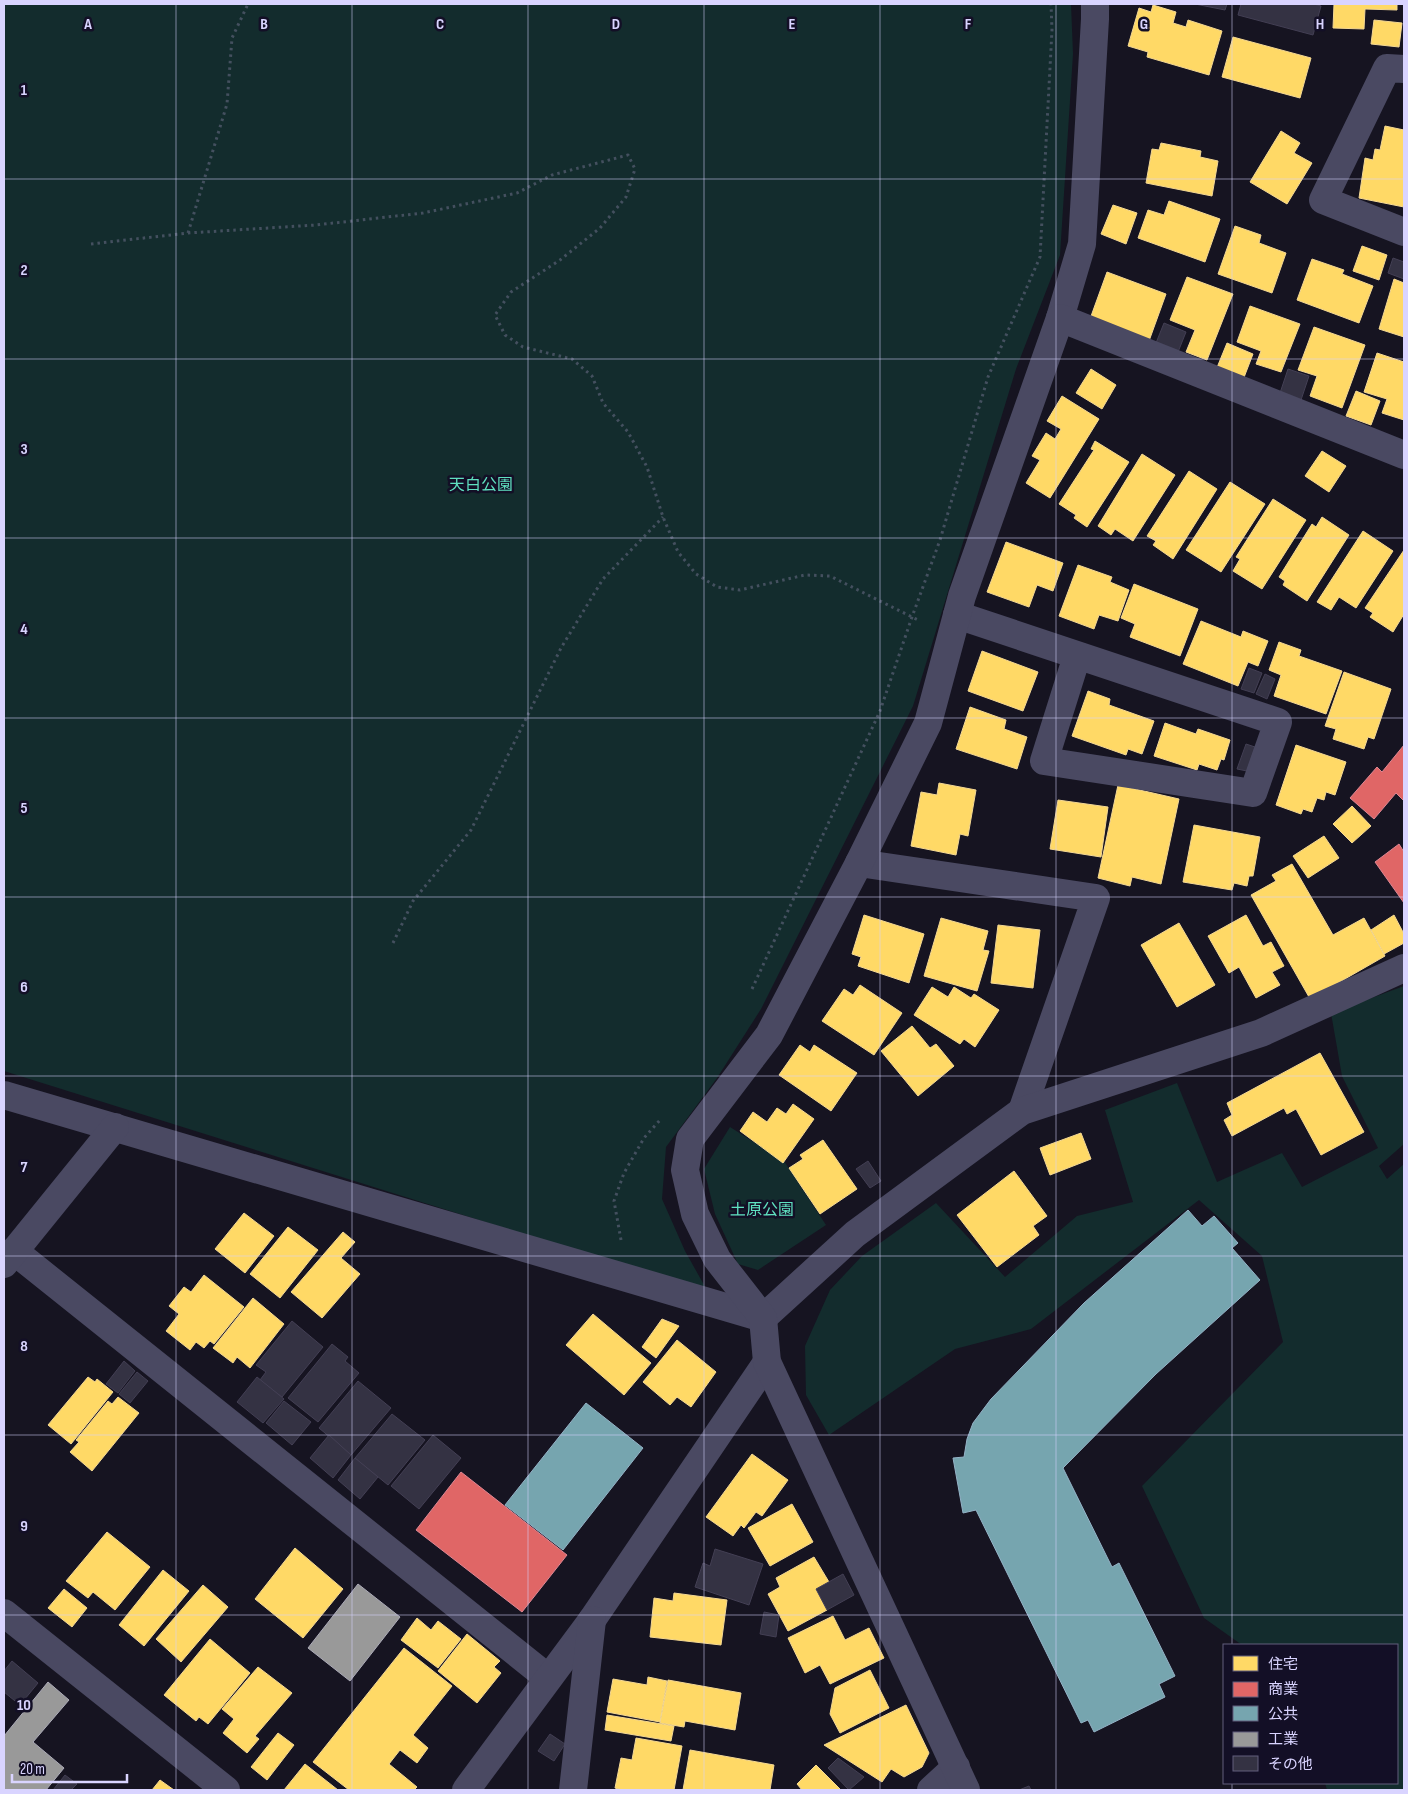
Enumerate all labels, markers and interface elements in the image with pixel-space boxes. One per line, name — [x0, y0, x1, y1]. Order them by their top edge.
text: A — [83, 15, 92, 34]
text: B — [260, 15, 268, 34]
text: C — [436, 15, 444, 34]
text: D — [612, 15, 620, 34]
text: E — [789, 15, 796, 34]
text: F — [965, 15, 972, 34]
text: G — [1140, 15, 1148, 34]
text: H — [1316, 15, 1324, 34]
text: 1 — [21, 81, 28, 100]
text: 2 — [20, 261, 28, 280]
text: 3 — [20, 440, 28, 459]
park label: 天白公園 — [449, 476, 513, 495]
text: 4 — [20, 620, 28, 639]
text: 5 — [20, 799, 28, 818]
text: 6 — [20, 978, 28, 997]
text: 7 — [21, 1158, 28, 1177]
park label: 土原公園 — [730, 1201, 794, 1220]
text: 8 — [20, 1337, 28, 1356]
text: 9 — [20, 1517, 28, 1536]
legend — [1223, 1644, 1398, 1784]
text: 住宅 — [1268, 1655, 1298, 1674]
text: 商業 — [1268, 1680, 1298, 1699]
text: 10 — [17, 1696, 31, 1715]
text: 公共 — [1268, 1705, 1298, 1724]
text: 工業 — [1268, 1730, 1298, 1749]
scale bar — [12, 1752, 128, 1784]
text: その他 — [1268, 1755, 1313, 1774]
text: 20 m — [20, 1760, 45, 1779]

